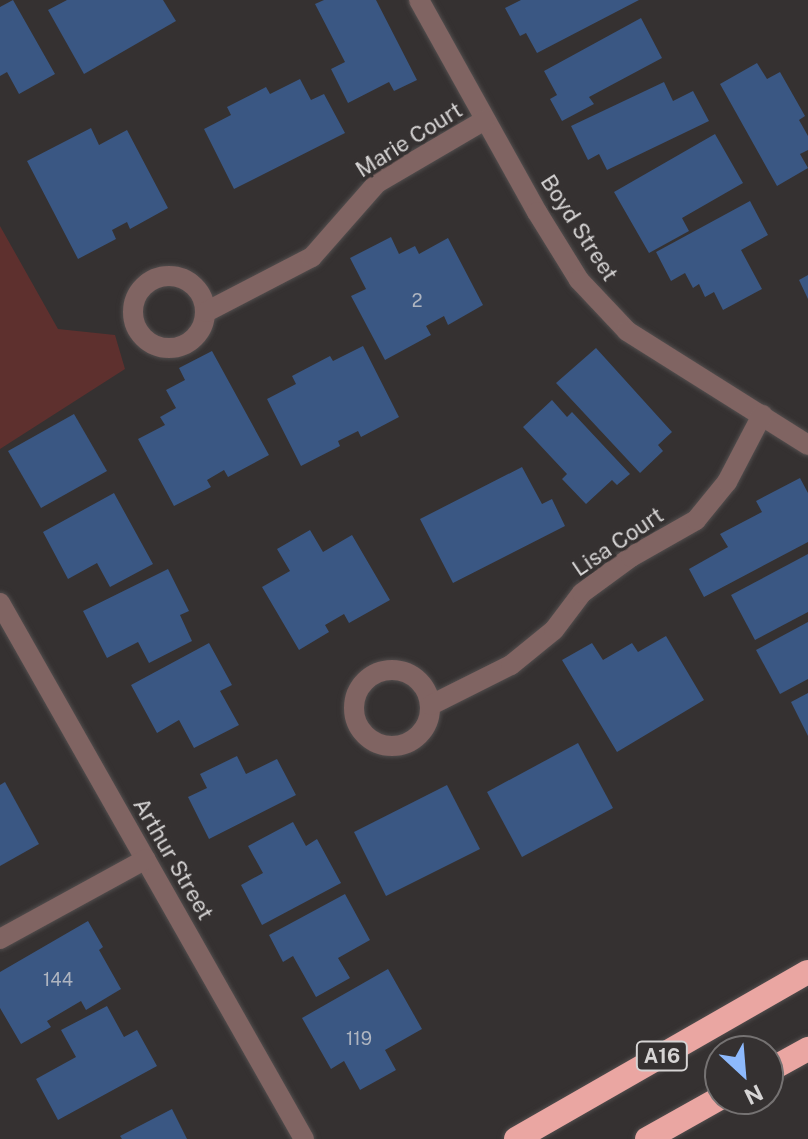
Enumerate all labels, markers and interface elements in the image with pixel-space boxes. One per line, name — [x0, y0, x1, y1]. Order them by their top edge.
street label: Marie Court — [351, 97, 467, 183]
street label: Boyd Street — [535, 170, 623, 286]
house number: 2 — [412, 290, 422, 312]
street label: Lisa Court — [567, 502, 669, 582]
street label: Arthur Street — [128, 793, 218, 925]
house number: 144 — [43, 969, 73, 991]
house number: 119 — [346, 1028, 372, 1050]
north arrow — [704, 1035, 784, 1115]
road number: A16 — [634, 1040, 690, 1072]
text: N — [740, 1079, 767, 1110]

